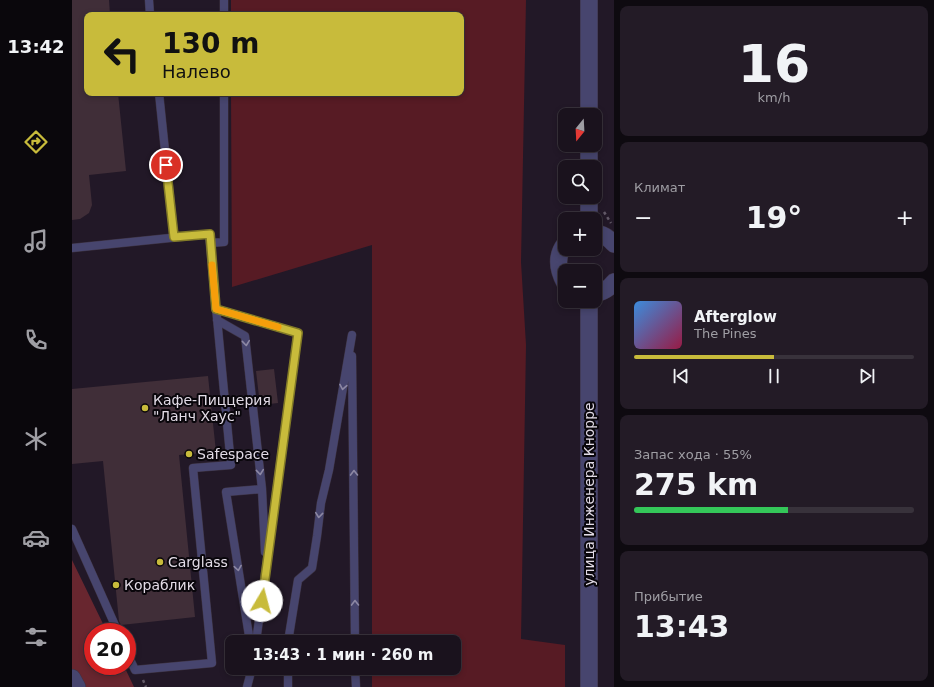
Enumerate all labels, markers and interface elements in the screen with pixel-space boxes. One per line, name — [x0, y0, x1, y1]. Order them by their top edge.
text: 130 m — [162, 27, 259, 60]
icon: left — [96, 28, 148, 80]
text: 16 — [738, 34, 810, 94]
text: 13:42 — [7, 36, 65, 57]
text: Налево — [162, 61, 231, 82]
text: km/h — [758, 90, 790, 105]
north arrow — [558, 108, 602, 152]
map controls — [558, 108, 602, 308]
icon: directions — [22, 128, 50, 156]
pin — [149, 148, 183, 182]
icon: arrive — [155, 154, 177, 176]
button: search — [558, 160, 602, 204]
text: Климат — [634, 180, 685, 195]
text: 19° — [746, 200, 802, 235]
text: − — [634, 205, 652, 230]
text: + — [896, 205, 914, 230]
button: + — [558, 212, 602, 256]
icon: music — [22, 227, 50, 255]
button: − — [558, 264, 602, 308]
text: Afterglow — [694, 308, 777, 326]
icon: phone — [22, 326, 50, 354]
text: The Pines — [694, 326, 757, 341]
one-way arrow — [241, 340, 250, 346]
icon: previous — [670, 365, 692, 387]
icon: pause — [763, 365, 785, 387]
icon: next — [856, 365, 878, 387]
one-way arrow — [339, 384, 348, 390]
place label: Кафе-Пиццерия "Ланч Хаус" — [153, 392, 271, 424]
street label: улица Инженера Кнорре — [581, 402, 597, 586]
marker: Кафе-Пиццерия "Ланч Хаус" — [140, 403, 150, 413]
icon: climate — [22, 425, 50, 453]
place label: Safespace — [197, 446, 269, 462]
text: Запас хода · 55% — [634, 447, 752, 462]
marker: Safespace — [184, 449, 194, 459]
text: 275 km — [634, 467, 758, 502]
one-way arrow — [255, 469, 264, 475]
one-way arrow — [349, 470, 358, 476]
one-way arrow — [315, 512, 324, 518]
icon: car — [22, 524, 50, 552]
place label: Carglass — [168, 554, 228, 570]
marker: Carglass — [155, 557, 165, 567]
one-way arrow — [233, 565, 242, 572]
place label: Кораблик — [124, 577, 195, 593]
marker: Кораблик — [111, 580, 121, 590]
position arrow — [241, 580, 283, 622]
text: Прибытие — [634, 589, 703, 604]
one-way arrow — [351, 600, 359, 606]
text: 13:43 — [634, 609, 730, 644]
icon: filters — [22, 623, 50, 651]
speed limit sign: 20 — [84, 623, 136, 675]
text: 13:43 · 1 мин · 260 m — [253, 646, 434, 664]

